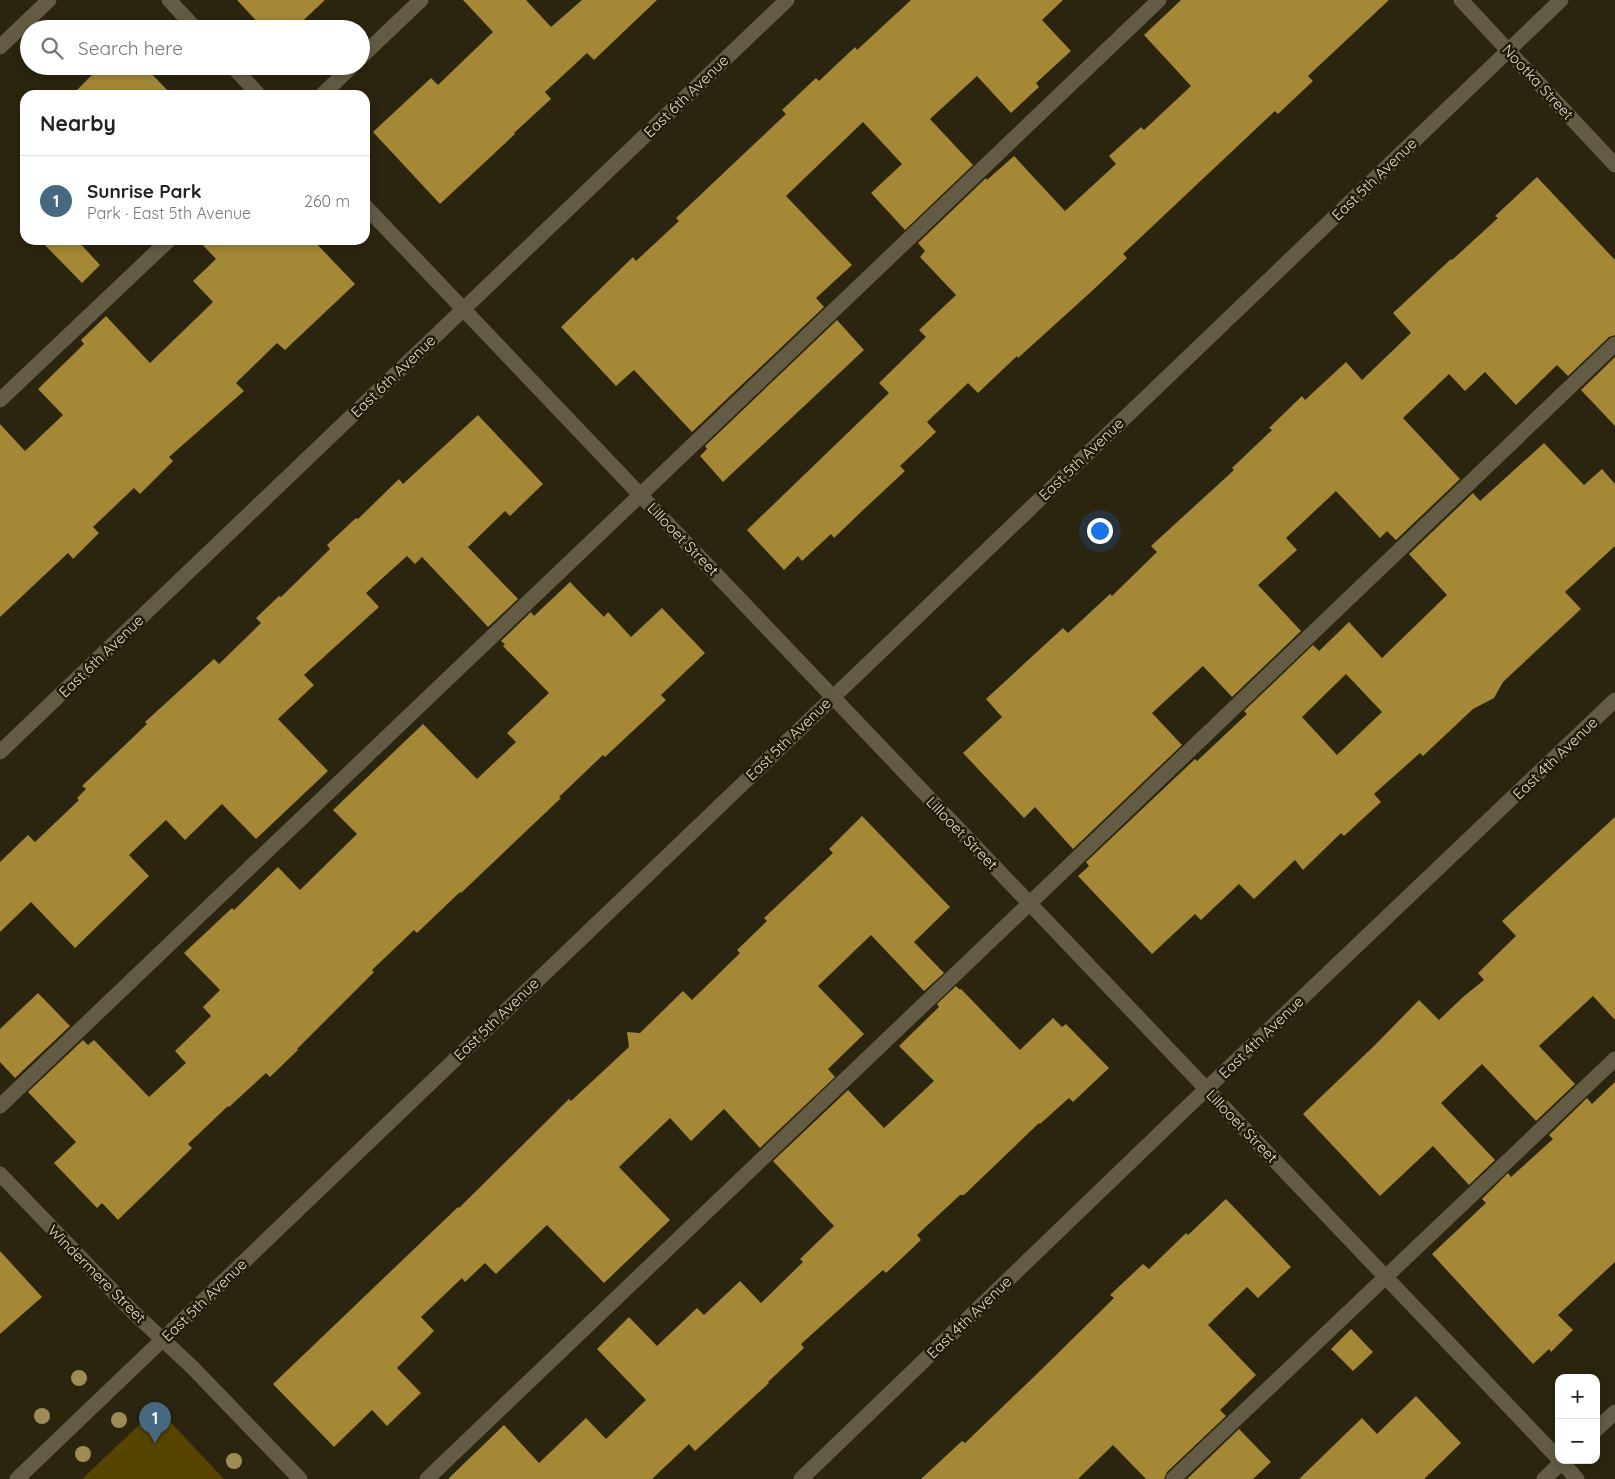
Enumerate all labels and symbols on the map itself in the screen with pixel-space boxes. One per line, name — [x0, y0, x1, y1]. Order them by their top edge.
street label: Nootka Street — [1498, 40, 1578, 124]
street label: East 6th Avenue — [640, 51, 732, 141]
street label: East 5th Avenue — [1327, 134, 1421, 224]
street label: East 6th Avenue — [347, 331, 439, 421]
street label: East 5th Avenue — [1034, 414, 1128, 504]
street label: Lillooet Street — [643, 498, 723, 580]
your location — [1087, 518, 1113, 544]
street label: East 6th Avenue — [55, 611, 147, 701]
street label: East 5th Avenue — [741, 694, 835, 784]
street label: East 4th Avenue — [1509, 713, 1601, 803]
street label: Lillooet Street — [922, 792, 1002, 874]
street label: East 5th Avenue — [449, 974, 543, 1064]
street label: East 4th Avenue — [1215, 992, 1307, 1082]
street label: Lillooet Street — [1202, 1085, 1282, 1167]
street label: Windermere Street — [44, 1221, 150, 1327]
street label: East 5th Avenue — [157, 1255, 251, 1345]
street label: East 4th Avenue — [923, 1272, 1015, 1362]
pin: 1 — [139, 1402, 171, 1443]

